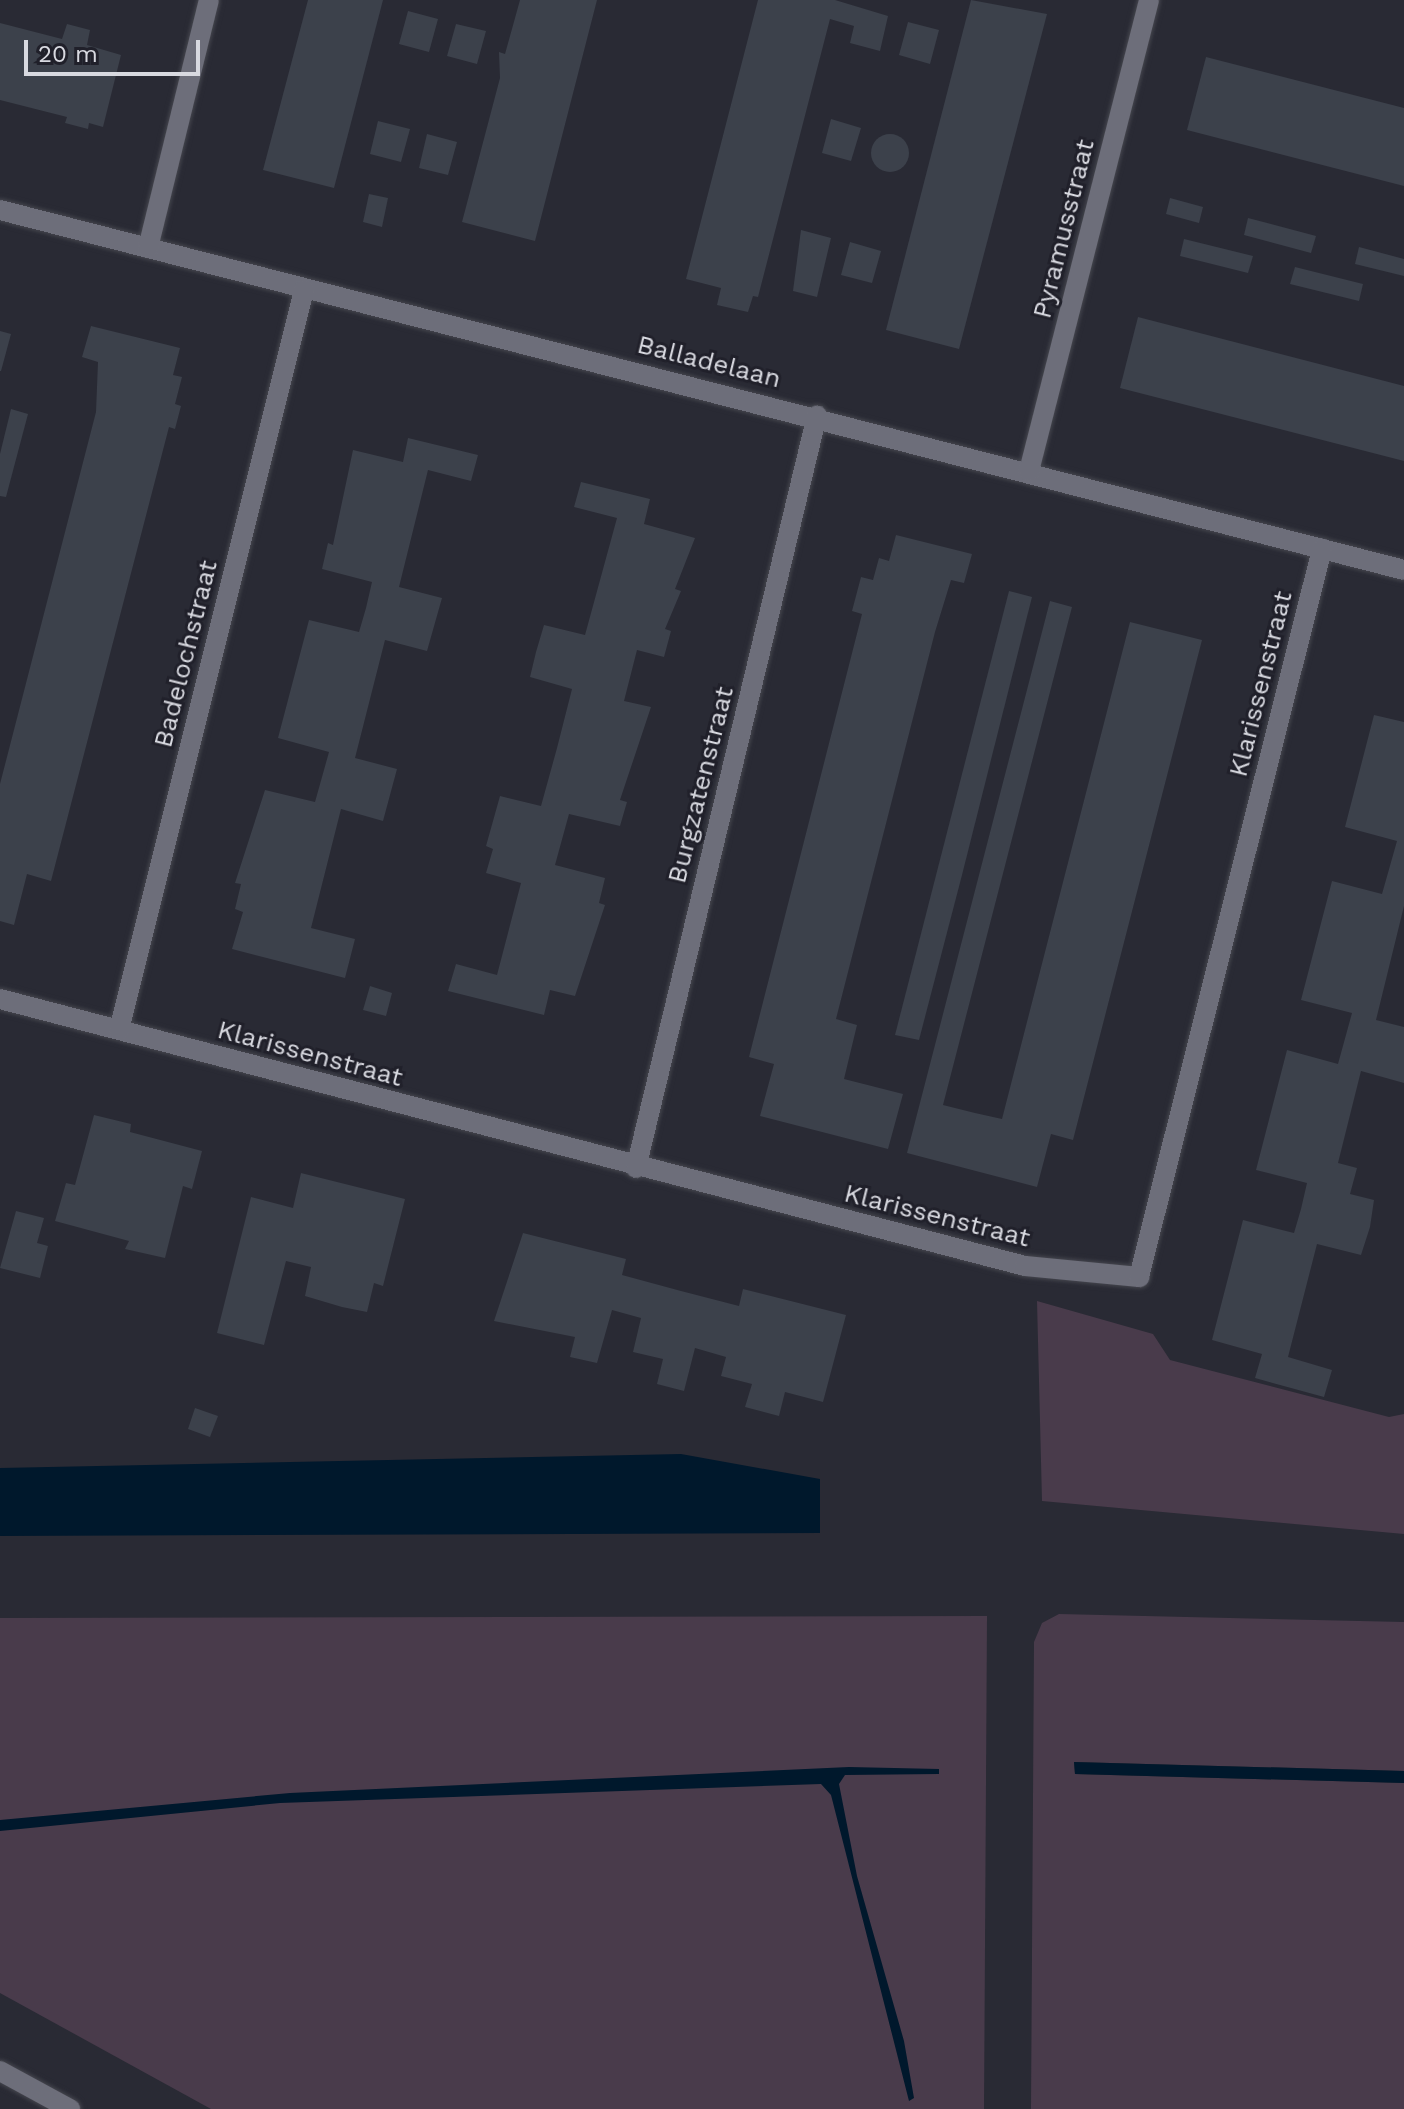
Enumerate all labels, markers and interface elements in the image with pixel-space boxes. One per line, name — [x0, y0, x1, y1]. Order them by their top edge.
scale bar — [28, 24, 204, 74]
text: 20 m — [38, 40, 98, 68]
street label: Pyramusstraat — [1027, 136, 1101, 322]
street label: Balladelaan — [634, 329, 784, 395]
street label: Badelochstraat — [148, 557, 224, 751]
street label: Klarissenstraat — [1223, 588, 1299, 780]
street label: Burgzatenstraat — [661, 683, 741, 887]
street label: Klarissenstraat — [214, 1014, 406, 1094]
street label: Klarissenstraat — [841, 1178, 1033, 1254]

